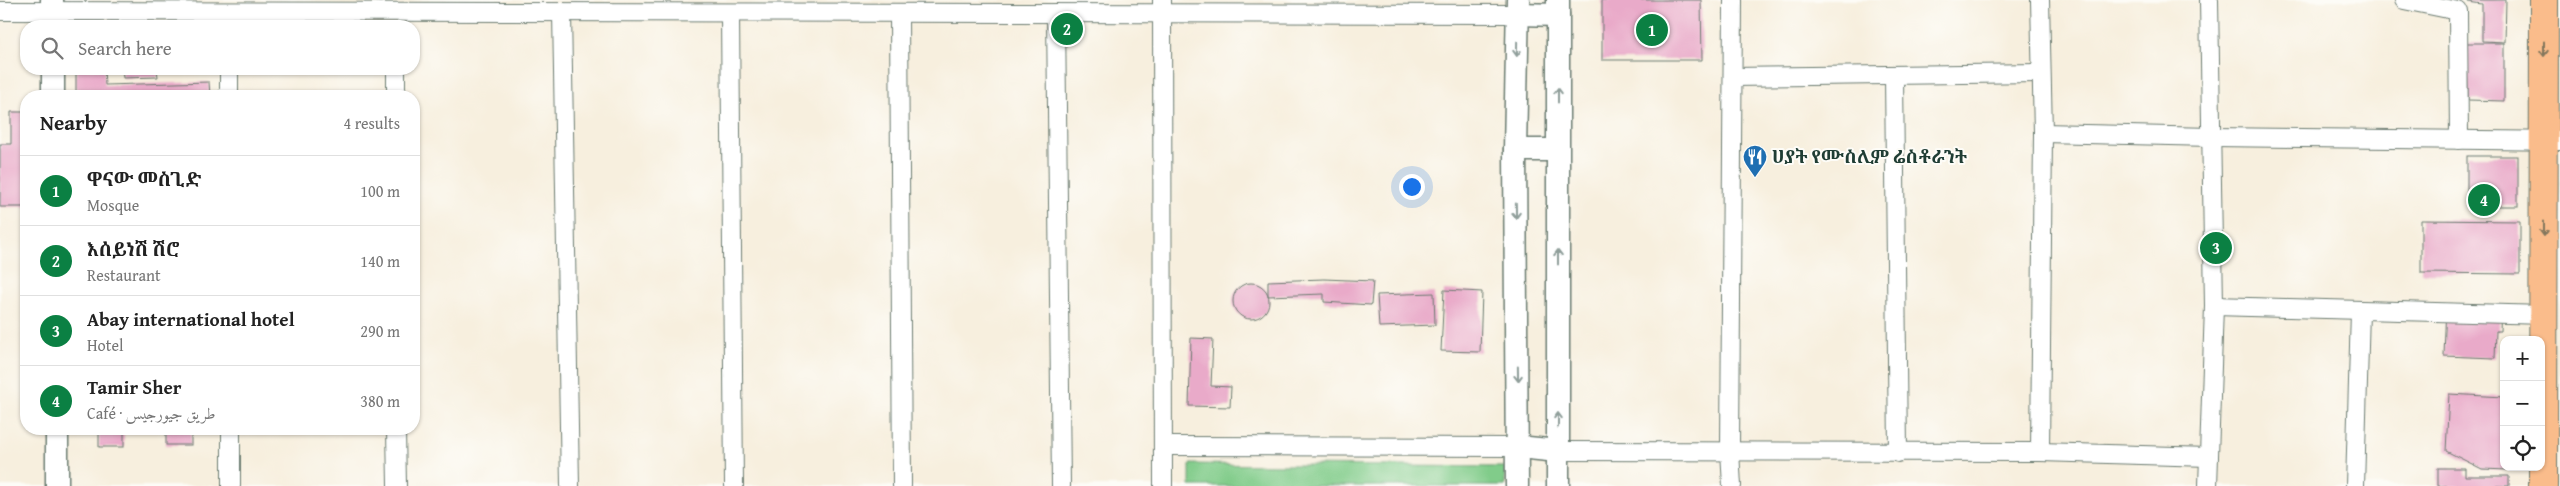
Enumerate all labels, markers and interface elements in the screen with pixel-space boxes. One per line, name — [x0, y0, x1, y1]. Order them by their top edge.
pin: 2 — [1051, 10, 1083, 48]
pin: 1 — [1636, 11, 1668, 49]
search box — [20, 20, 420, 75]
icon: search — [38, 34, 66, 62]
text: Search here — [78, 34, 172, 62]
one-way arrow — [1513, 40, 1522, 56]
one-way arrow — [2539, 40, 2549, 56]
one-way arrow — [1553, 87, 1563, 104]
text: Nearby — [40, 107, 107, 138]
text: 4 results — [343, 111, 400, 135]
place label: ሀያት የሙስሊም ሬስቶራንት — [1772, 143, 1968, 170]
restaurant icon: ሀያት የሙስሊም ሬስቶራንት — [1742, 144, 1768, 178]
text: ዋናው መስጊድ — [87, 165, 201, 193]
your location — [1399, 174, 1425, 200]
text: 1 — [52, 179, 60, 203]
text: 100 m — [360, 179, 400, 203]
pin: 4 — [2468, 181, 2500, 219]
text: Mosque — [87, 193, 139, 217]
one-way arrow — [1511, 202, 1521, 219]
one-way arrow — [2539, 220, 2549, 236]
pin: 3 — [2200, 229, 2232, 267]
text: እሰይነሽ ሽሮ — [87, 235, 179, 263]
text: 2 — [52, 249, 60, 273]
text: 140 m — [360, 249, 400, 273]
one-way arrow — [1553, 250, 1563, 266]
text: Restaurant — [87, 263, 161, 287]
text: Abay international hotel — [87, 305, 295, 333]
text: 3 — [52, 319, 60, 343]
text: 290 m — [360, 319, 400, 343]
text: Hotel — [87, 333, 123, 357]
map controls — [2500, 336, 2545, 471]
button: + — [2500, 336, 2545, 381]
one-way arrow — [1513, 365, 1522, 381]
text: Tamir Sher — [87, 373, 182, 401]
button: − — [2500, 381, 2545, 426]
text: 4 — [52, 389, 60, 413]
text: 380 m — [360, 389, 400, 413]
text: Café · طريق جيورجيس — [87, 401, 216, 425]
one-way arrow — [1553, 412, 1563, 428]
button: locate — [2500, 426, 2545, 471]

